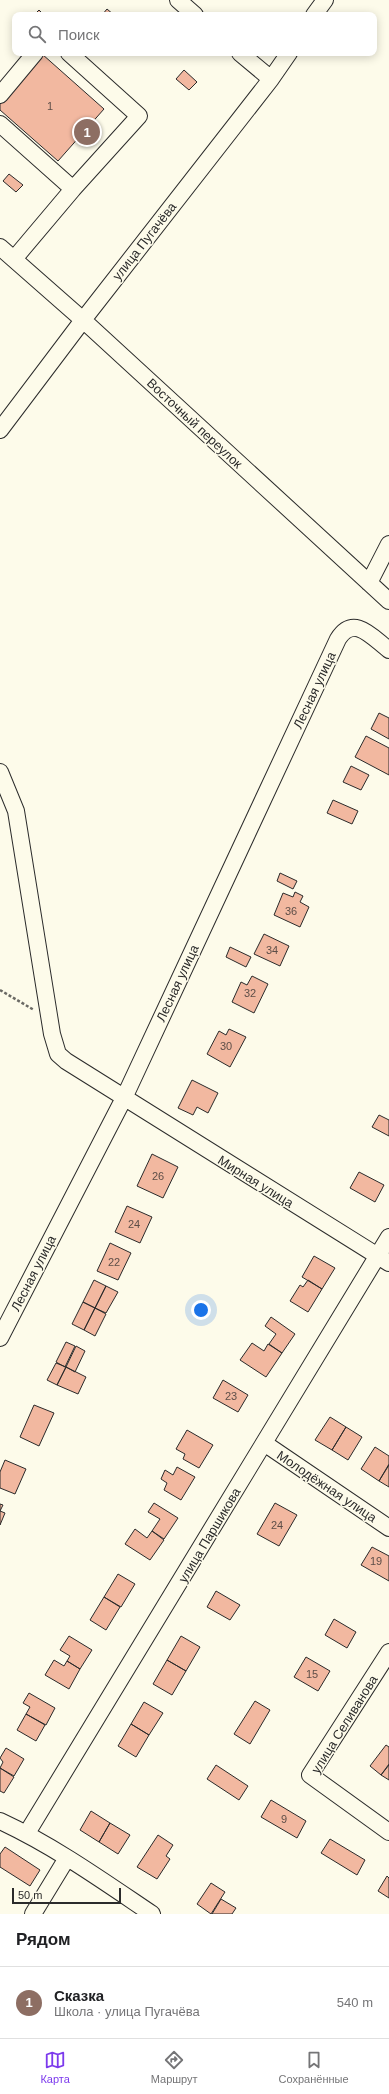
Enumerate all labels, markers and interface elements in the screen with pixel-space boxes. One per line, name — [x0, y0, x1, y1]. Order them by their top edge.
search box — [12, 12, 377, 56]
icon: search — [26, 23, 48, 45]
text: Поиск — [58, 26, 100, 43]
house number: 1 — [47, 100, 53, 112]
pin: 1 — [74, 117, 100, 147]
street label: улица Пугачёва — [109, 199, 180, 283]
street label: Восточный переулок — [144, 375, 246, 472]
street label: Лесная улица — [290, 649, 339, 731]
house number: 36 — [285, 905, 297, 917]
street label: Лесная улица — [153, 942, 202, 1024]
house number: 34 — [266, 944, 278, 956]
house number: 32 — [244, 987, 256, 999]
house number: 30 — [220, 1040, 232, 1052]
street label: Мирная улица — [215, 1152, 297, 1211]
house number: 26 — [152, 1170, 164, 1182]
house number: 24 — [128, 1218, 140, 1230]
street label: Лесная улица — [8, 1232, 59, 1314]
house number: 22 — [108, 1256, 120, 1268]
your location — [191, 1300, 211, 1320]
house number: 23 — [225, 1390, 237, 1402]
street label: Молодёжная улица — [274, 1448, 380, 1526]
street label: улица Паршикова — [175, 1484, 244, 1585]
house number: 24 — [271, 1519, 283, 1531]
house number: 19 — [370, 1555, 382, 1567]
house number: 15 — [306, 1668, 318, 1680]
street label: улица Селиванова — [308, 1672, 381, 1776]
house number: 9 — [281, 1813, 287, 1825]
scale bar — [12, 1886, 121, 1905]
text: 50 m — [18, 1889, 42, 1901]
text: Рядом — [16, 1930, 71, 1949]
text: Сказка — [54, 1987, 104, 2004]
text: 1 — [25, 1995, 33, 2010]
text: 540 m — [337, 1995, 373, 2010]
text: Школа · улица Пугачёва — [54, 2004, 200, 2019]
tab: Карта — [40, 2049, 70, 2085]
tab: Маршрут — [151, 2049, 198, 2085]
tab: Сохранённые — [279, 2049, 349, 2085]

